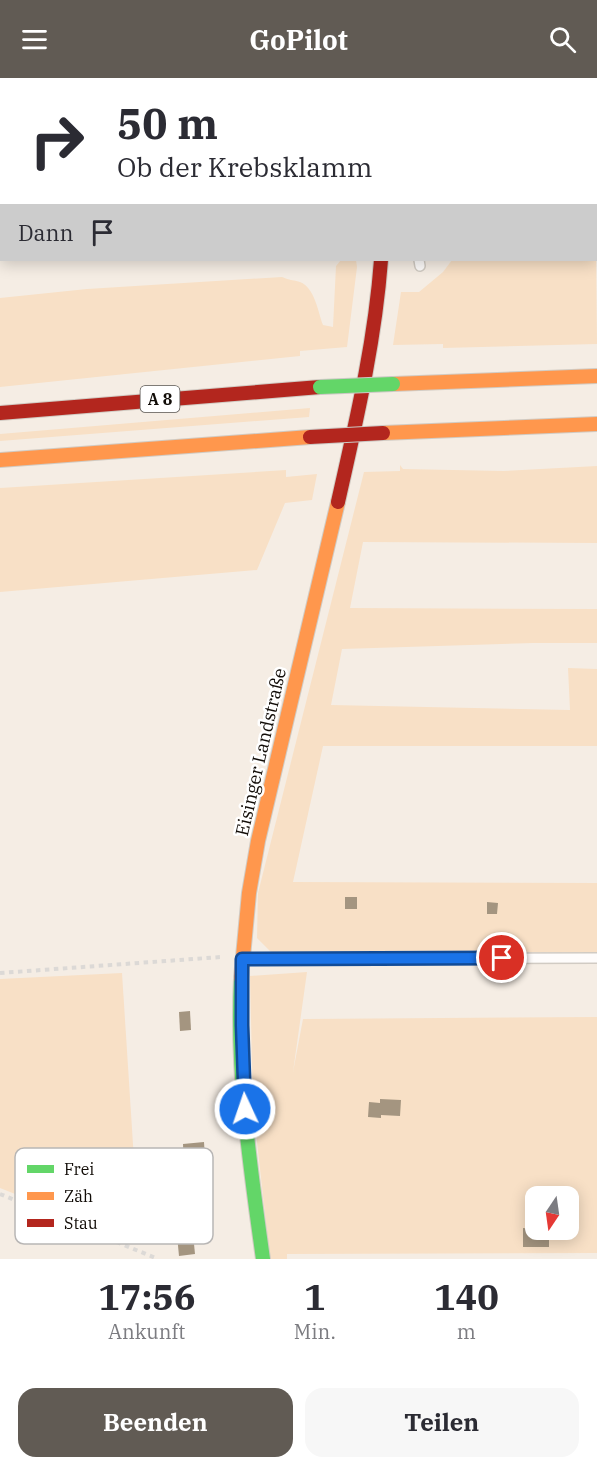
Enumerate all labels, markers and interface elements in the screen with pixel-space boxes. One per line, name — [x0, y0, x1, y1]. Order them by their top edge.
text: GoPilot — [249, 22, 348, 57]
icon: menu — [18, 23, 51, 56]
icon: search — [546, 23, 579, 56]
text: 50 m — [117, 96, 218, 151]
icon: right — [18, 102, 96, 180]
text: Ob der Krebsklamm — [117, 149, 373, 184]
icon: arrive — [86, 216, 119, 249]
text: Dann — [18, 218, 74, 247]
road number: A 8 — [140, 386, 180, 412]
street label: Eisinger Landstraße — [230, 666, 291, 838]
pin — [476, 932, 527, 983]
icon: arrive — [485, 941, 518, 974]
position arrow — [213, 1077, 277, 1141]
legend — [15, 1148, 213, 1244]
text: Frei — [64, 1159, 94, 1179]
text: Zäh — [64, 1186, 93, 1206]
north arrow — [525, 1186, 579, 1240]
map controls — [525, 1186, 579, 1240]
text: Stau — [64, 1213, 98, 1233]
text: 17:56 — [98, 1273, 196, 1320]
text: 1 — [304, 1273, 326, 1320]
text: 140 — [434, 1273, 499, 1320]
text: Ankunft — [108, 1318, 185, 1345]
text: Min. — [294, 1318, 336, 1345]
text: m — [457, 1318, 476, 1345]
button: Beenden — [18, 1388, 293, 1457]
button: Teilen — [305, 1388, 579, 1457]

